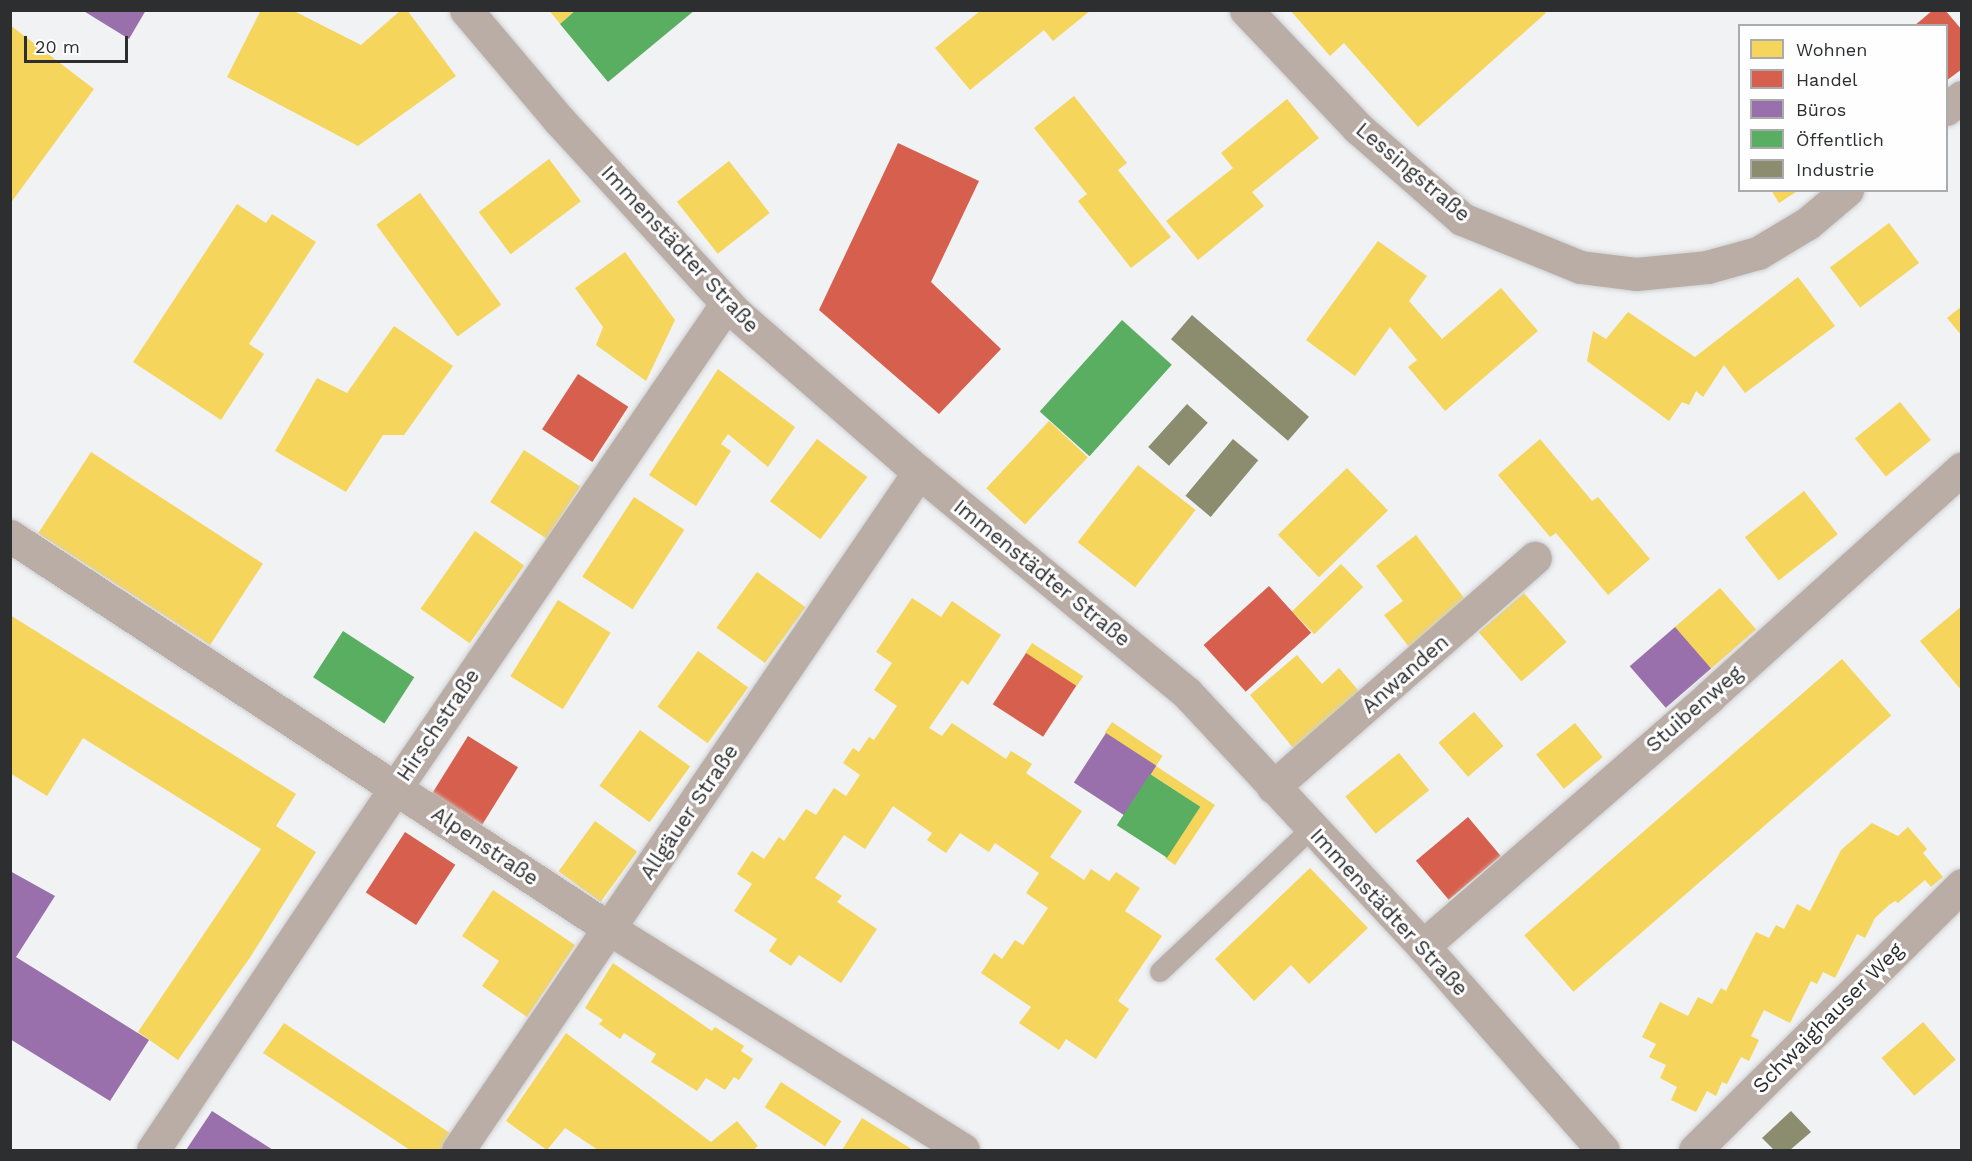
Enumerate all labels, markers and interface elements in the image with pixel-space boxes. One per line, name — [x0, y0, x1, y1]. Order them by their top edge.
scale bar — [27, 24, 130, 62]
legend — [1738, 24, 1948, 192]
text: 20 m — [35, 36, 80, 57]
text: Wohnen — [1796, 39, 1867, 60]
text: Handel — [1796, 69, 1858, 90]
text: Büros — [1796, 99, 1846, 120]
street label: Lessingstraße — [1351, 117, 1475, 227]
text: Öffentlich — [1796, 129, 1884, 150]
text: Industrie — [1796, 159, 1874, 180]
street label: Immenstädter Straße — [596, 160, 764, 338]
street label: Immenstädter Straße — [948, 494, 1136, 652]
street label: Anwanden — [1356, 629, 1454, 719]
street label: Stuibenweg — [1641, 660, 1747, 758]
street label: Hirschstraße — [391, 664, 485, 786]
street label: Allgäuer Straße — [634, 739, 744, 885]
street label: Alpenstraße — [427, 801, 543, 891]
street label: Immenstädter Straße — [1305, 823, 1473, 1001]
street label: Schwaighauser Weg — [1747, 937, 1909, 1099]

